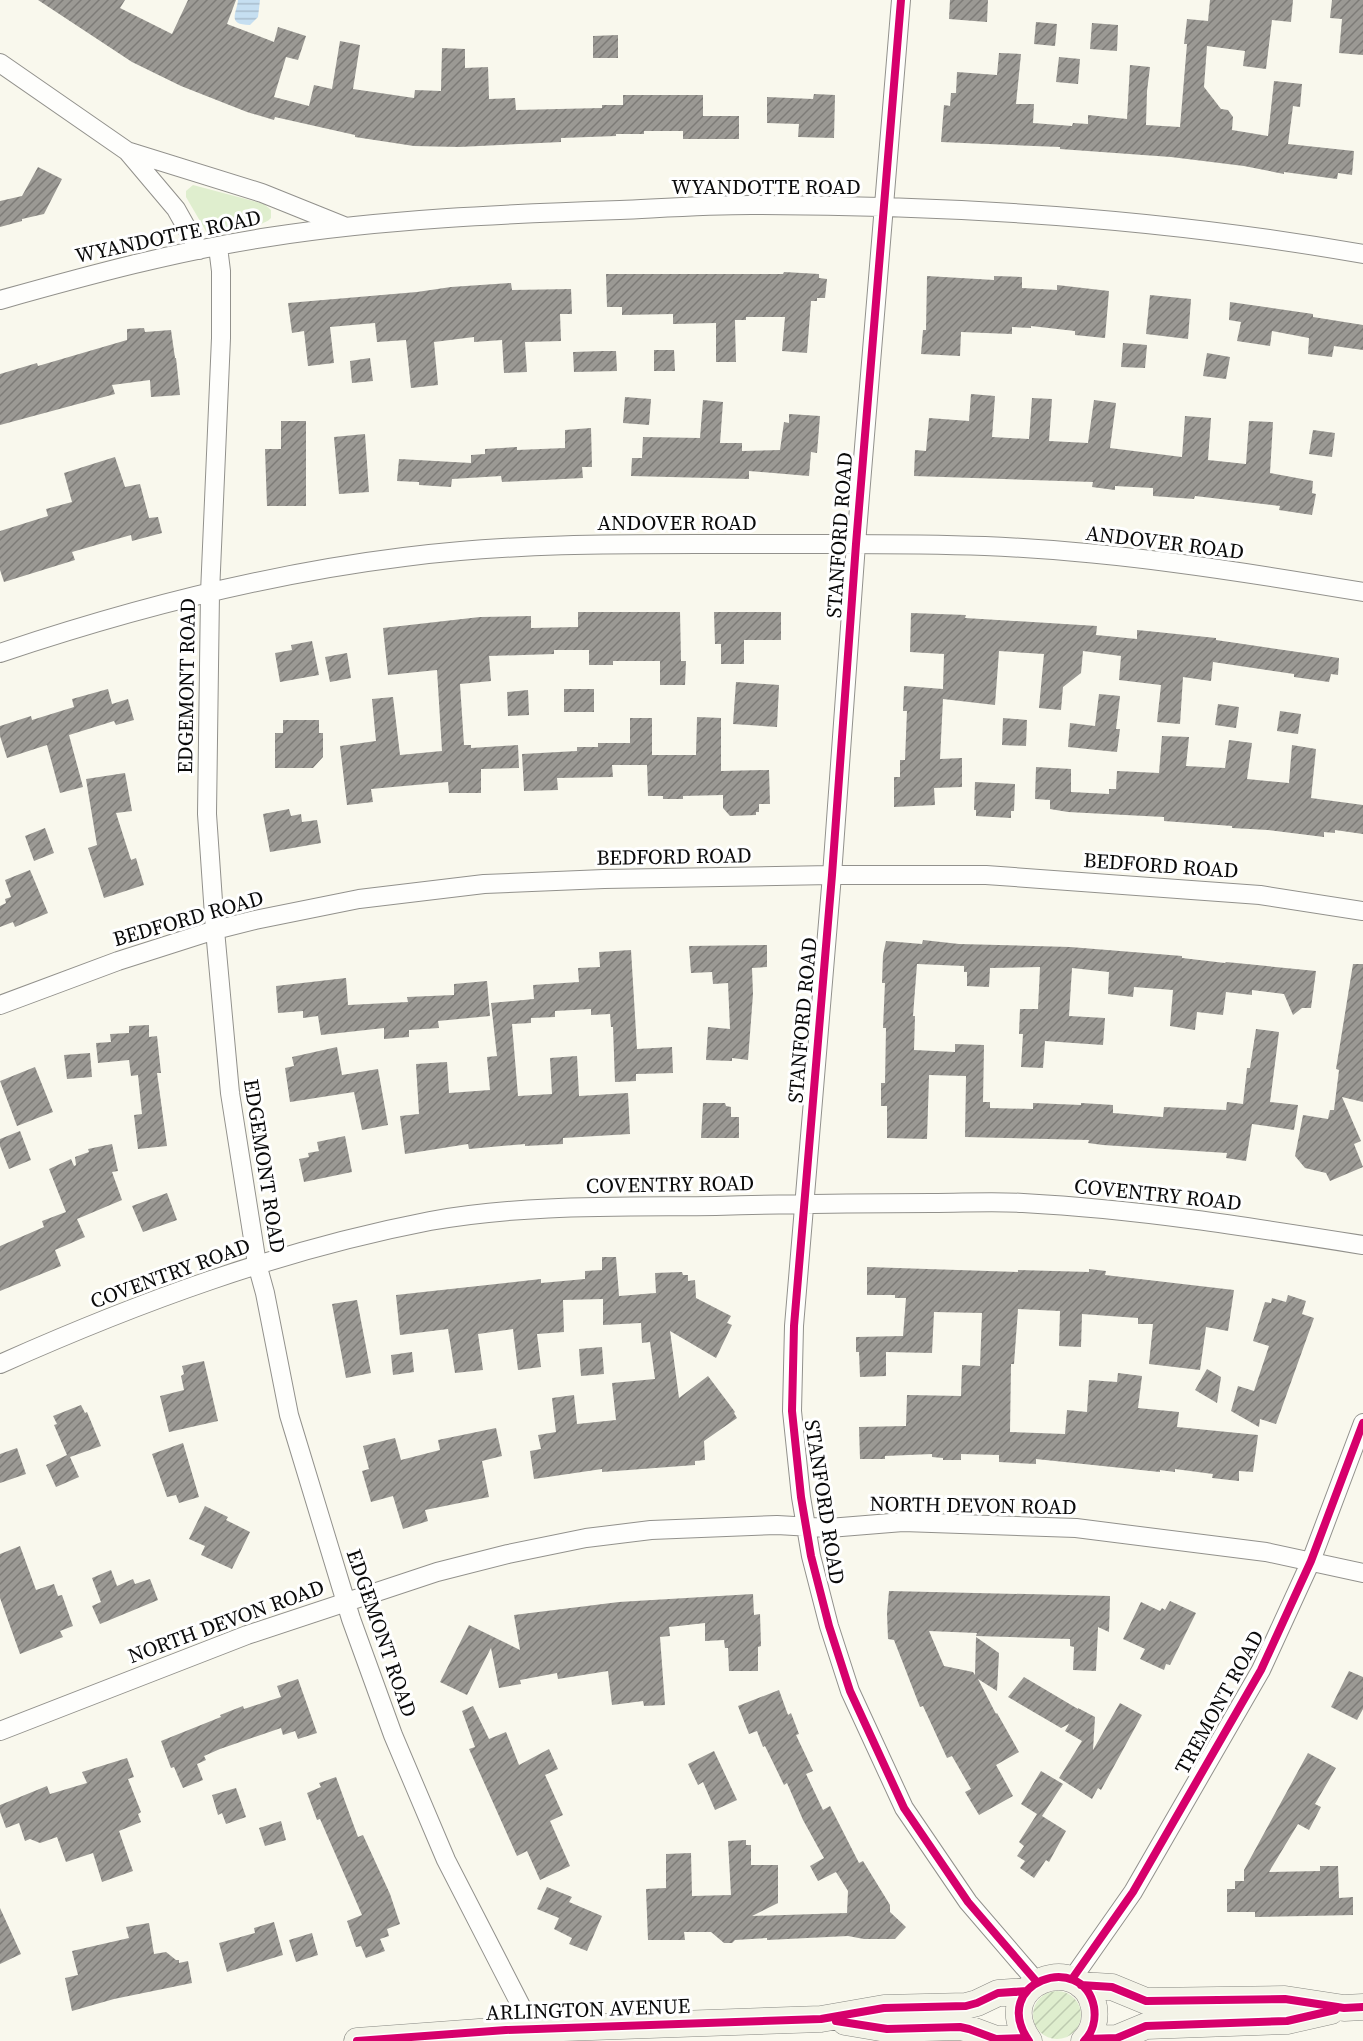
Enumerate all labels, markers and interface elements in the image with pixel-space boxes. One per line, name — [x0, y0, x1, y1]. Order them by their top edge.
street label: WYANDOTTE ROAD — [671, 172, 861, 201]
street label: WYANDOTTE ROAD — [72, 202, 264, 270]
street label: STANFORD ROAD — [819, 451, 859, 619]
street label: ANDOVER ROAD — [597, 508, 757, 537]
street label: ANDOVER ROAD — [1084, 518, 1246, 566]
street label: EDGEMONT ROAD — [170, 598, 202, 774]
street label: BEDFORD ROAD — [596, 840, 752, 872]
street label: BEDFORD ROAD — [1083, 845, 1239, 885]
street label: BEDFORD ROAD — [109, 883, 267, 953]
street label: STANFORD ROAD — [780, 936, 824, 1104]
street label: EDGEMONT ROAD — [237, 1077, 293, 1255]
street label: COVENTRY ROAD — [586, 1168, 754, 1200]
street label: COVENTRY ROAD — [1073, 1171, 1243, 1217]
street label: COVENTRY ROAD — [86, 1231, 254, 1315]
street label: STANFORD ROAD — [798, 1418, 852, 1586]
street label: NORTH DEVON ROAD — [869, 1489, 1077, 1521]
street label: EDGEMONT ROAD — [340, 1545, 424, 1721]
street label: NORTH DEVON ROAD — [124, 1572, 328, 1670]
street label: TREMONT ROAD — [1167, 1625, 1271, 1779]
street label: ARLINGTON AVENUE — [485, 1991, 691, 2027]

